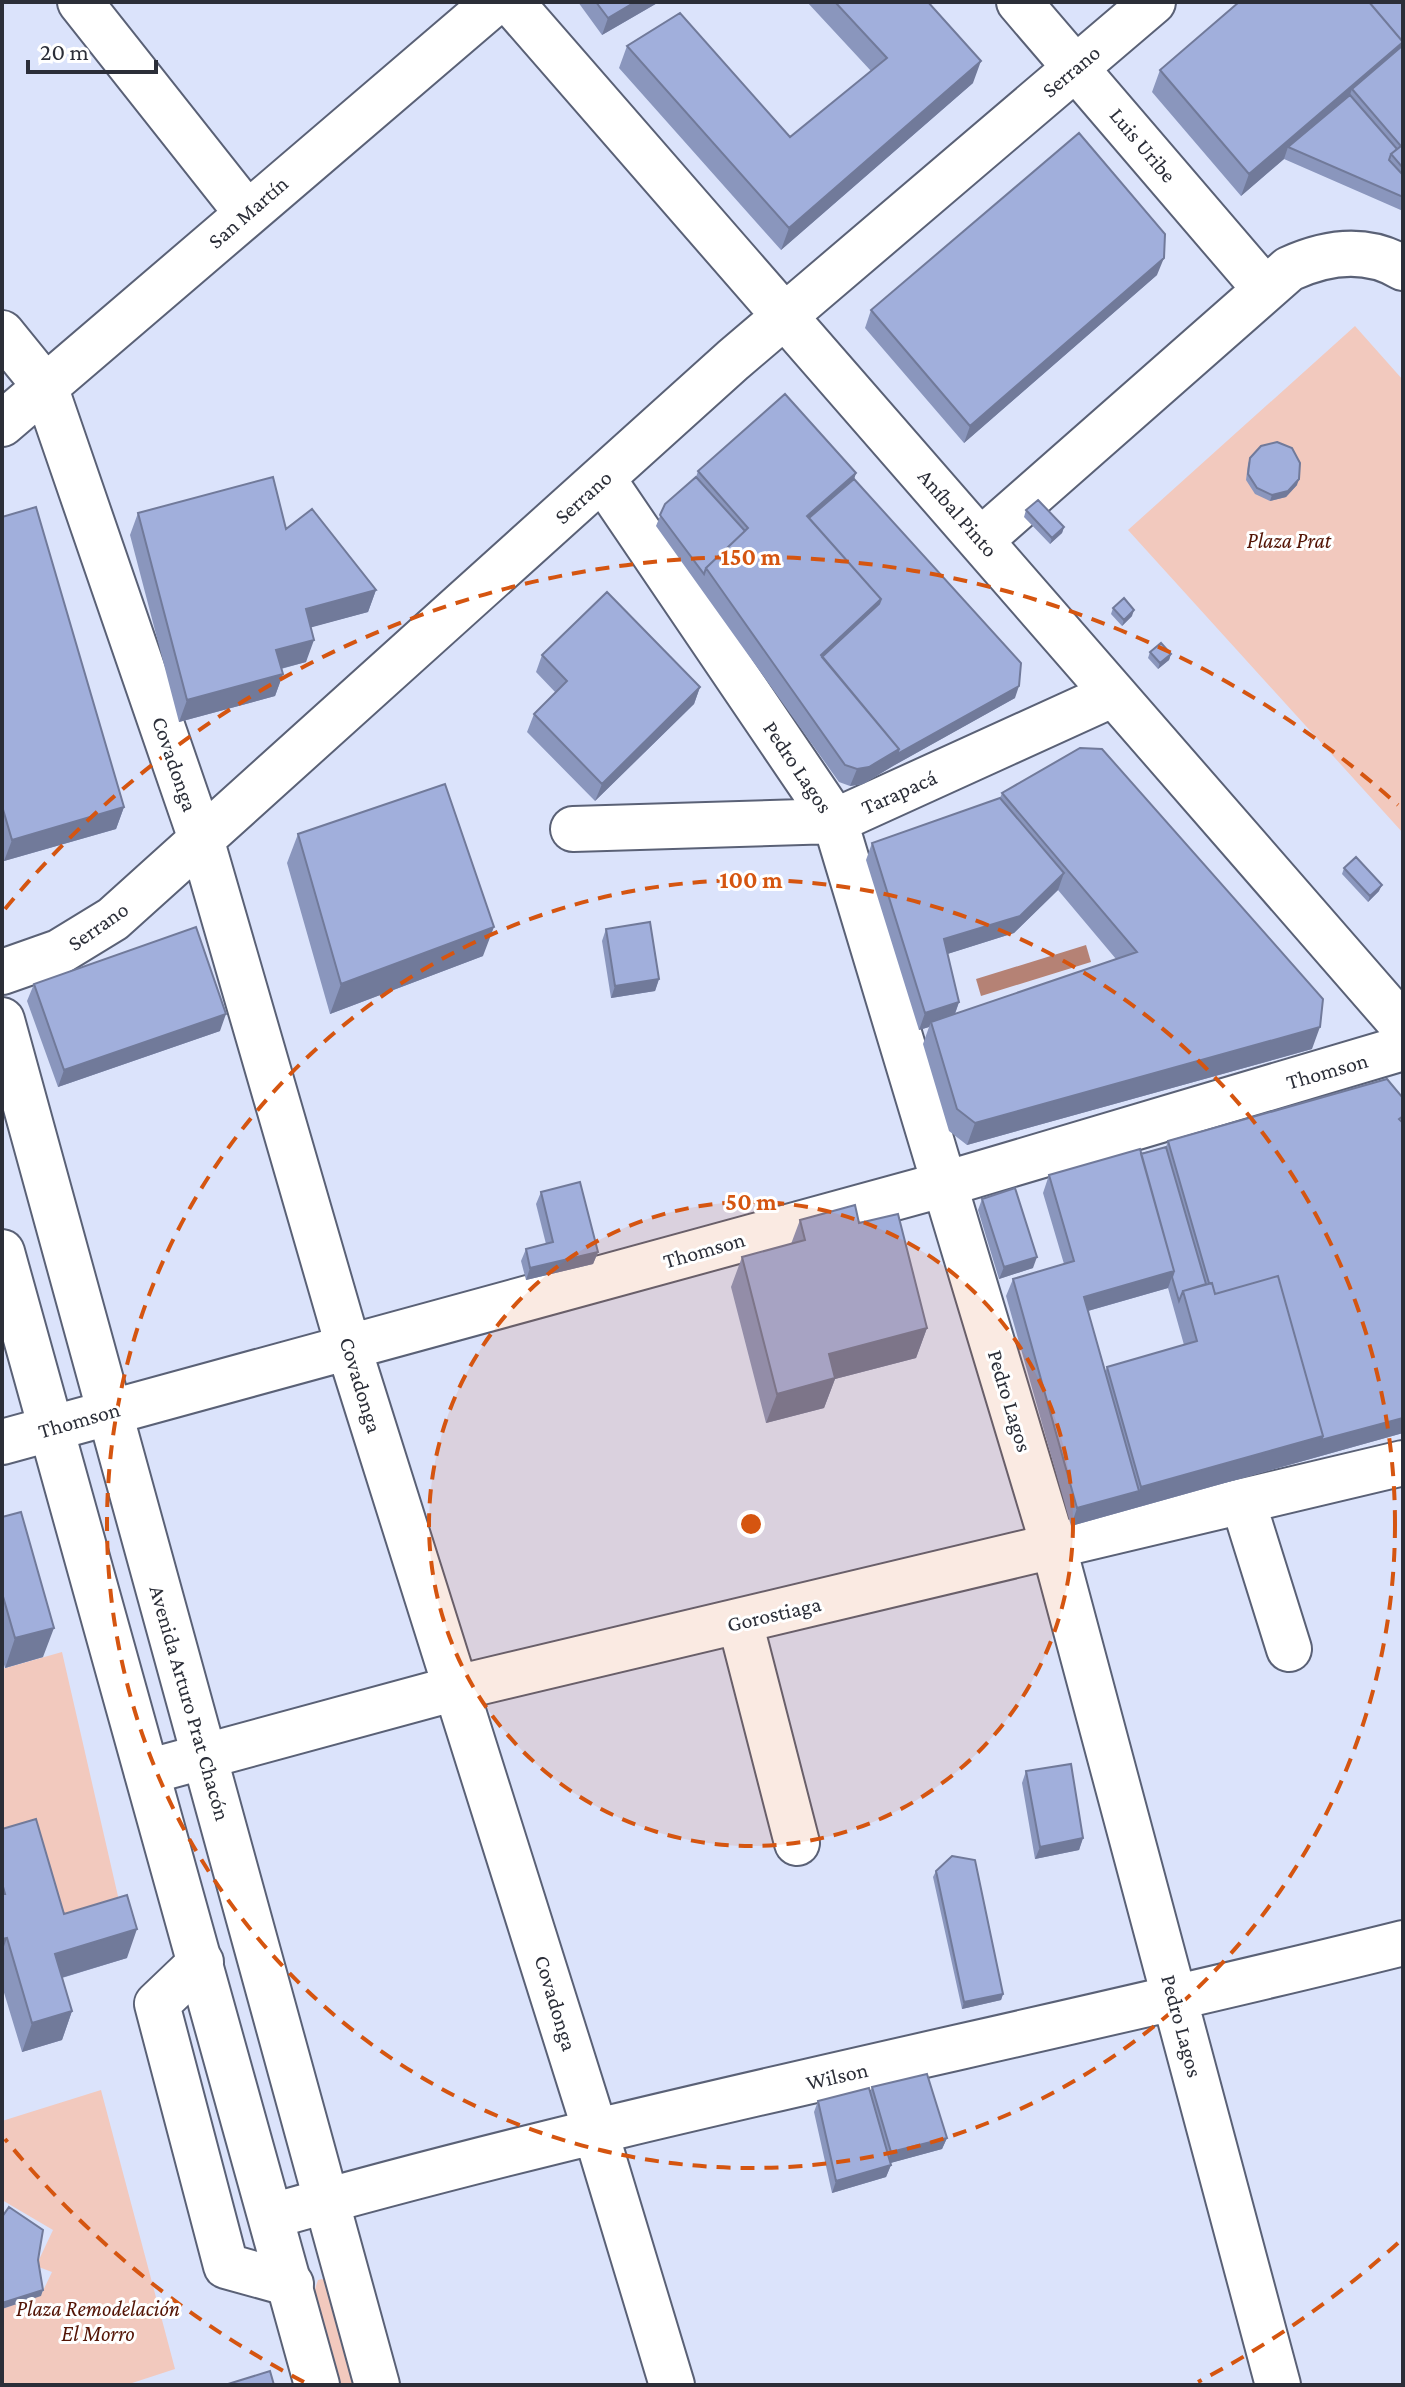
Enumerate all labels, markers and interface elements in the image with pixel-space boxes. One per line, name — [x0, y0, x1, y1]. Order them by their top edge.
scale bar — [28, 24, 156, 74]
text: 20 m — [40, 38, 89, 65]
street label: Serrano — [1037, 39, 1105, 102]
street label: Luis Uribe — [1105, 103, 1181, 187]
street label: San Martín — [203, 170, 293, 253]
street label: Aníbal Pinto — [913, 464, 1003, 562]
street label: Serrano — [549, 465, 617, 529]
park label: Plaza Prat — [1247, 528, 1332, 553]
text: 150 m — [721, 543, 782, 570]
street label: Covadonga — [147, 713, 203, 815]
street label: Pedro Lagos — [758, 716, 838, 818]
street label: Tarapacá — [857, 764, 941, 820]
text: 100 m — [719, 866, 783, 893]
street label: Serrano — [63, 896, 133, 956]
street label: Thomson — [1283, 1047, 1371, 1095]
text: 50 m — [725, 1188, 777, 1215]
street label: Thomson — [660, 1226, 748, 1274]
street label: Covadonga — [335, 1334, 387, 1436]
street label: Pedro Lagos — [983, 1347, 1037, 1455]
street label: Thomson — [35, 1396, 123, 1444]
centre of rings — [737, 1510, 765, 1538]
street label: Avenida Arturo Prat Chacón — [144, 1583, 236, 1824]
street label: Gorostiaga — [725, 1591, 823, 1637]
street label: Covadonga — [530, 1952, 582, 2054]
street label: Pedro Lagos — [1156, 1972, 1208, 2080]
street label: Wilson — [804, 2057, 871, 2095]
park label: Plaza Remodelación El Morro — [16, 2296, 180, 2346]

